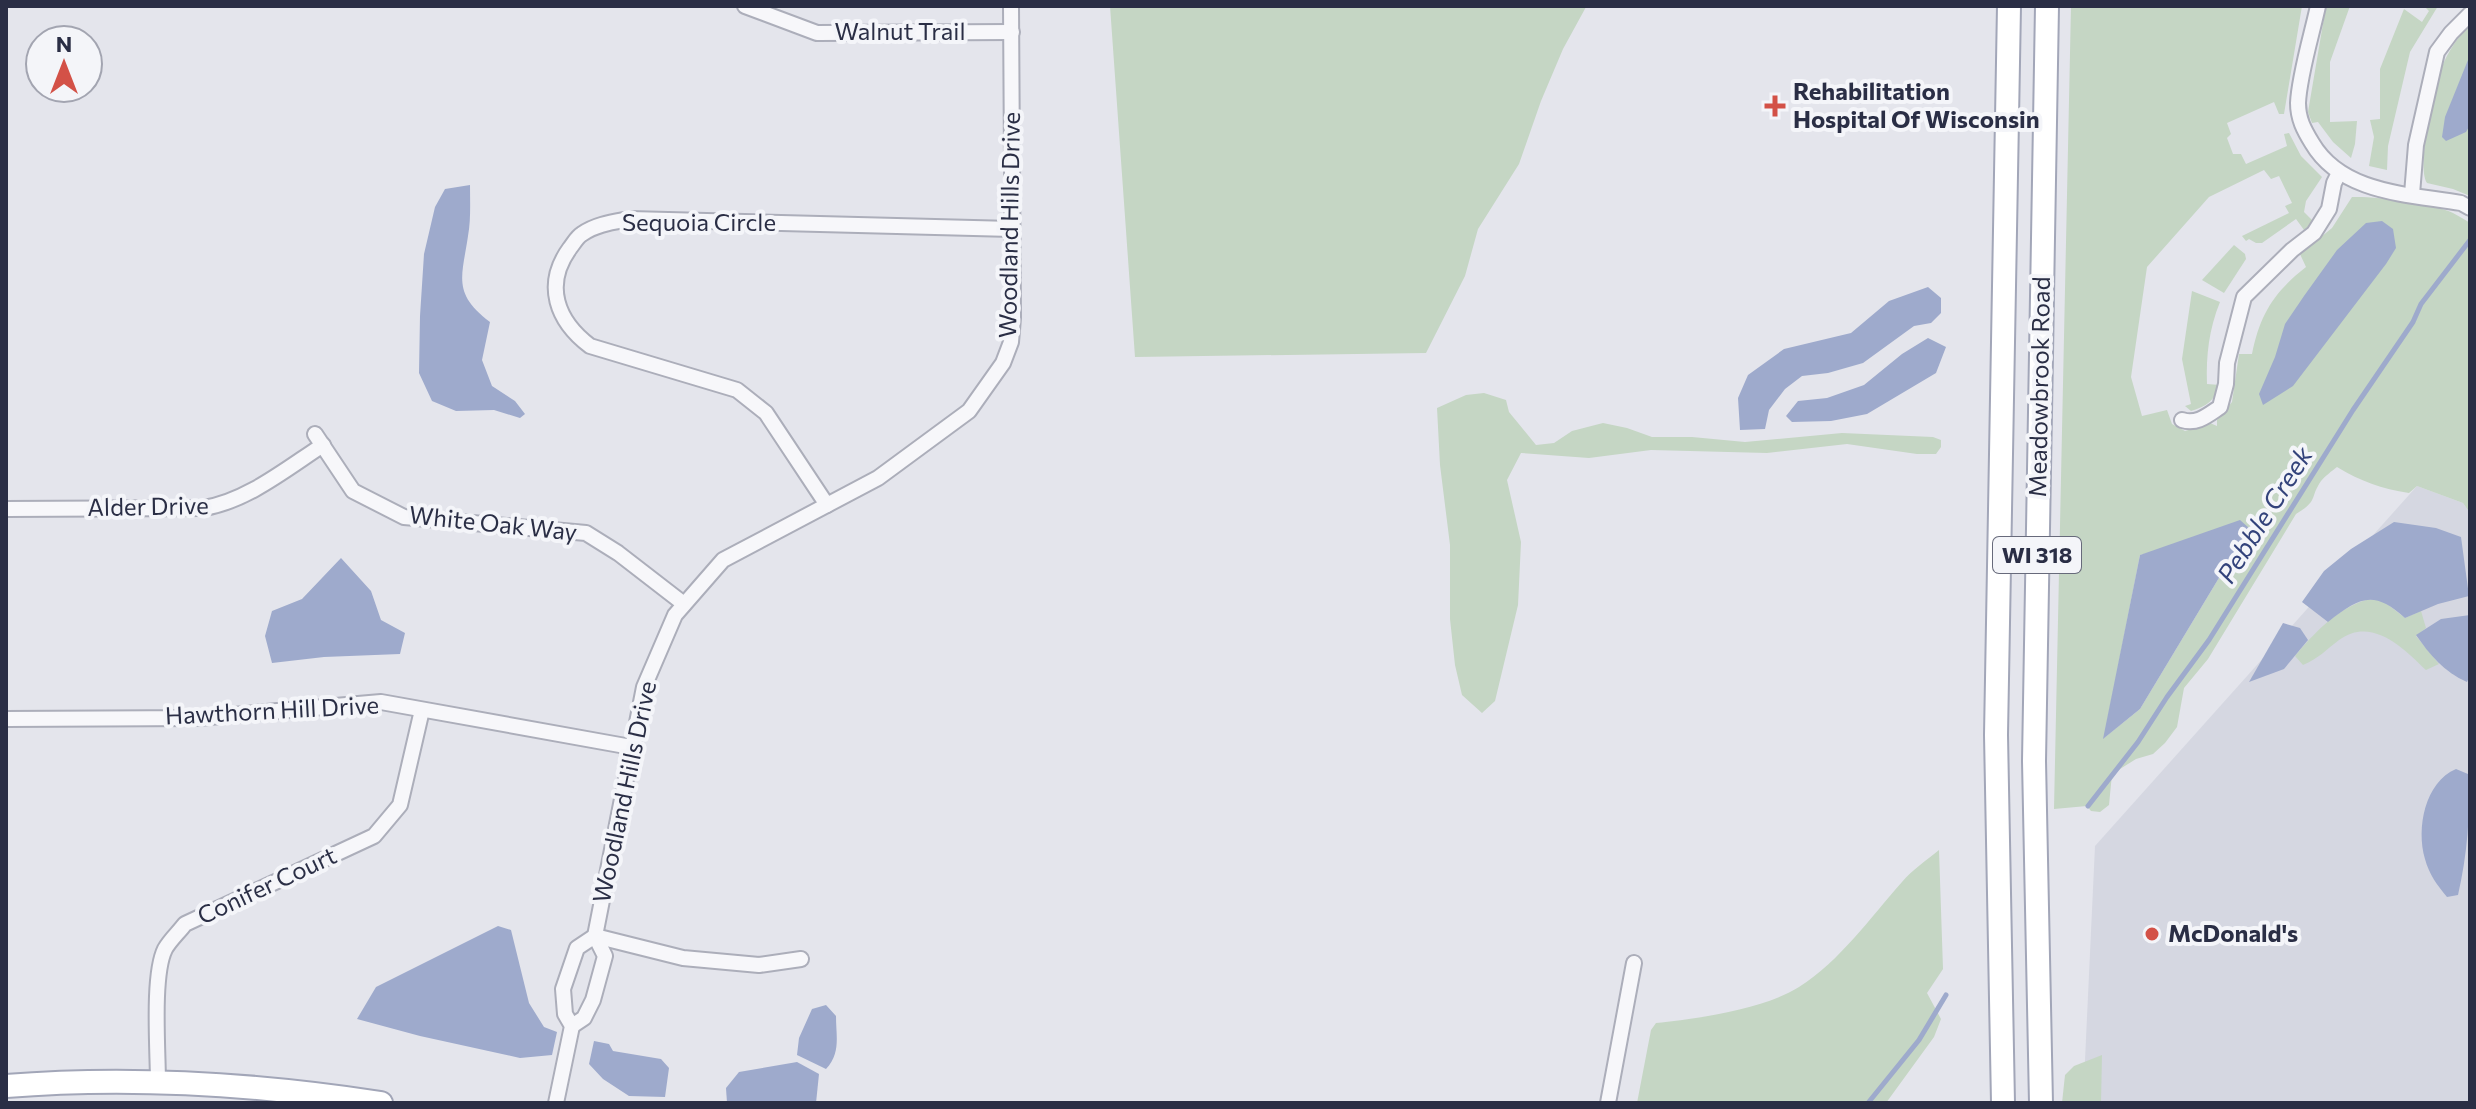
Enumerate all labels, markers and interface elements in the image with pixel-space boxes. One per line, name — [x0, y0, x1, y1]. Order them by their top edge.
street label: Walnut Trail — [835, 16, 966, 45]
north arrow — [24, 24, 104, 104]
text: N — [56, 30, 72, 57]
place label: Rehabilitation Hospital Of Wisconsin — [1793, 76, 2040, 133]
marker: Rehabilitation Hospital Of Wisconsin — [1764, 95, 1786, 117]
street label: Woodland Hills Drive — [992, 112, 1025, 338]
street label: Sequoia Circle — [622, 207, 776, 236]
street label: Meadowbrook Road — [2022, 276, 2055, 498]
water label: Pebble Creek — [2210, 440, 2318, 588]
street label: Alder Drive — [87, 490, 209, 521]
street label: White Oak Way — [408, 499, 579, 546]
road number: WI 318 — [1993, 537, 2081, 573]
street label: Woodland Hills Drive — [586, 678, 661, 905]
street label: Hawthorn Hill Drive — [164, 689, 380, 730]
street label: Conifer Court — [192, 840, 341, 929]
place label: McDonald's — [2168, 918, 2298, 947]
marker: McDonald's — [2143, 925, 2161, 943]

